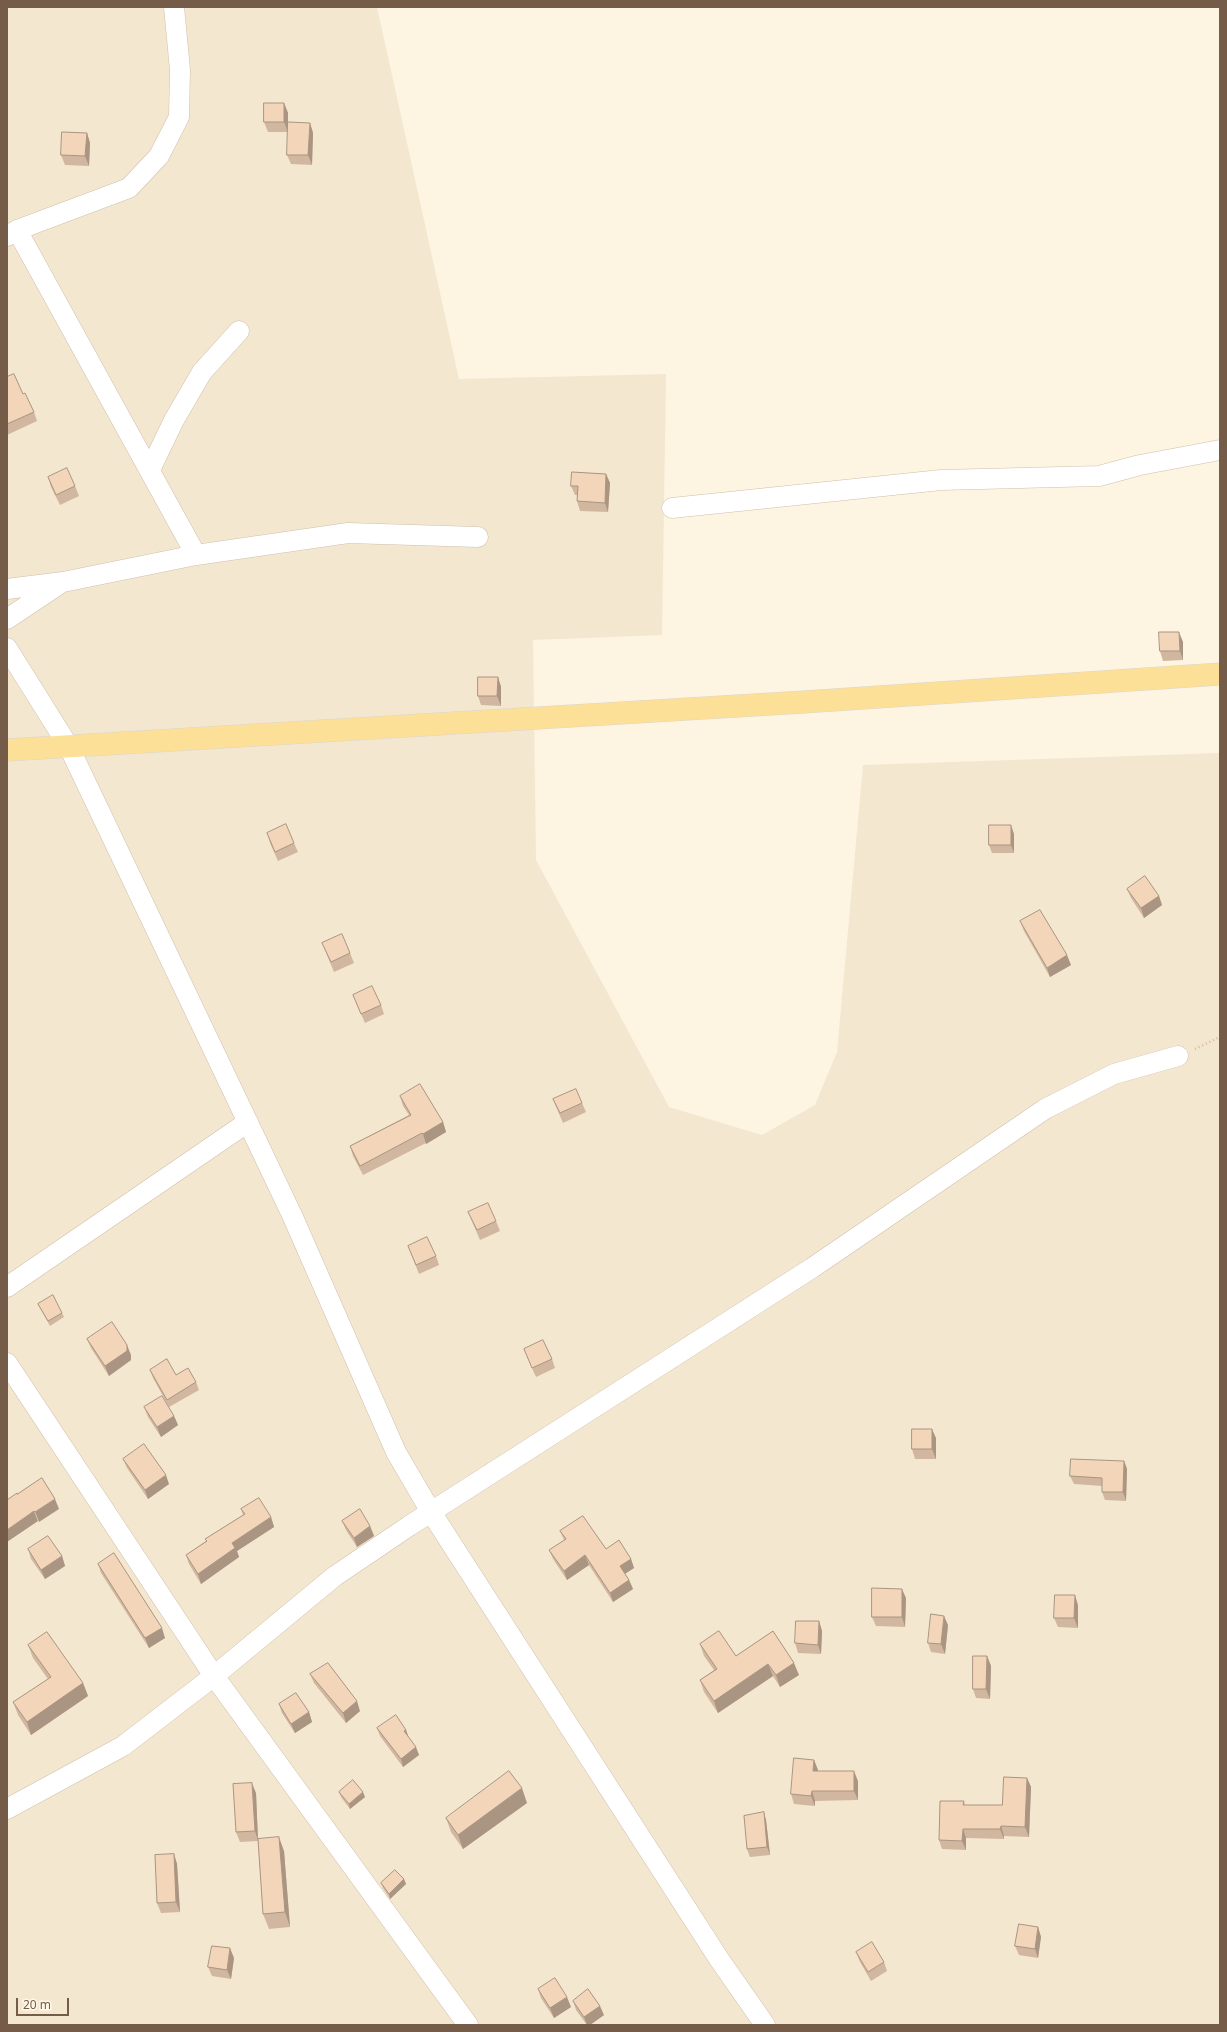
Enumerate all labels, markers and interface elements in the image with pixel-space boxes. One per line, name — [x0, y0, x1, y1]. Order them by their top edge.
scale bar — [18, 1990, 71, 2016]
text: 20 m — [23, 1996, 51, 2013]

